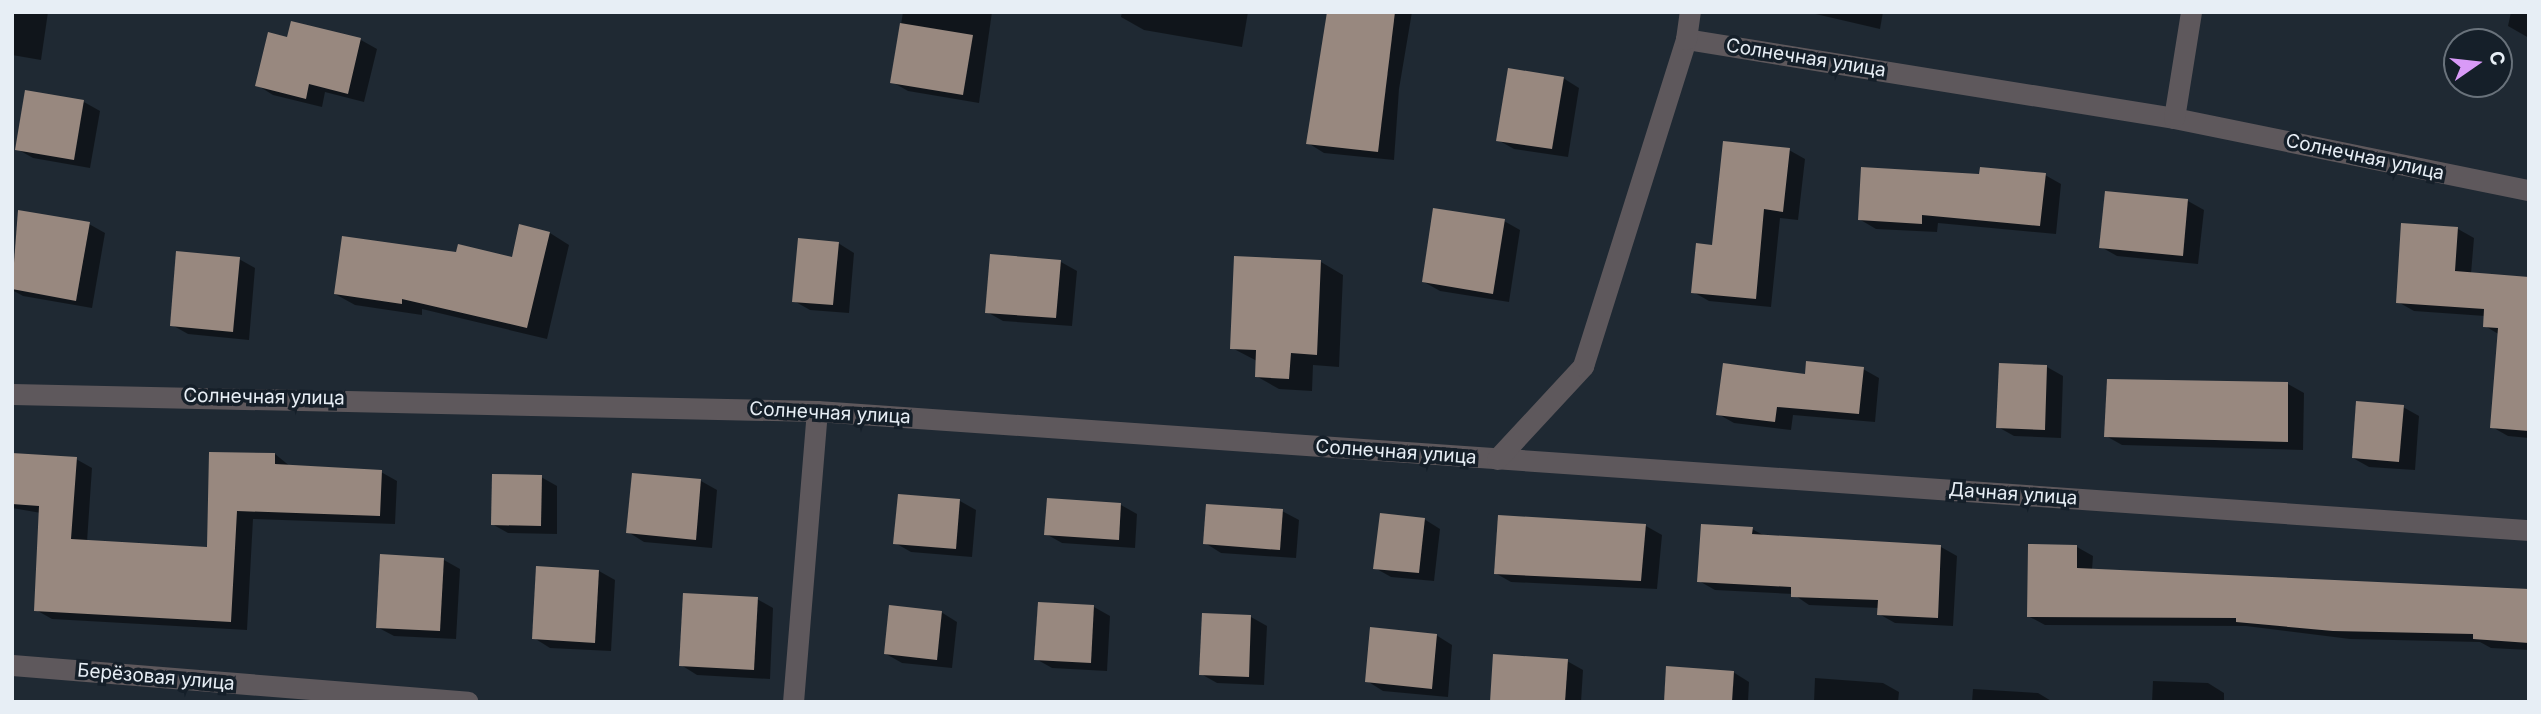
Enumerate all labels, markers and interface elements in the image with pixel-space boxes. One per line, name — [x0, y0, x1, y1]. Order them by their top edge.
north arrow — [2443, 28, 2513, 98]
street label: Солнечная улица — [1724, 34, 1888, 82]
text: С — [2484, 49, 2510, 68]
street label: Солнечная улица — [2284, 129, 2446, 185]
street label: Солнечная улица — [183, 384, 345, 410]
street label: Солнечная улица — [749, 397, 911, 429]
street label: Солнечная улица — [1315, 435, 1477, 469]
street label: Дачная улица — [1948, 478, 2078, 510]
street label: Берёзовая улица — [76, 659, 236, 695]

